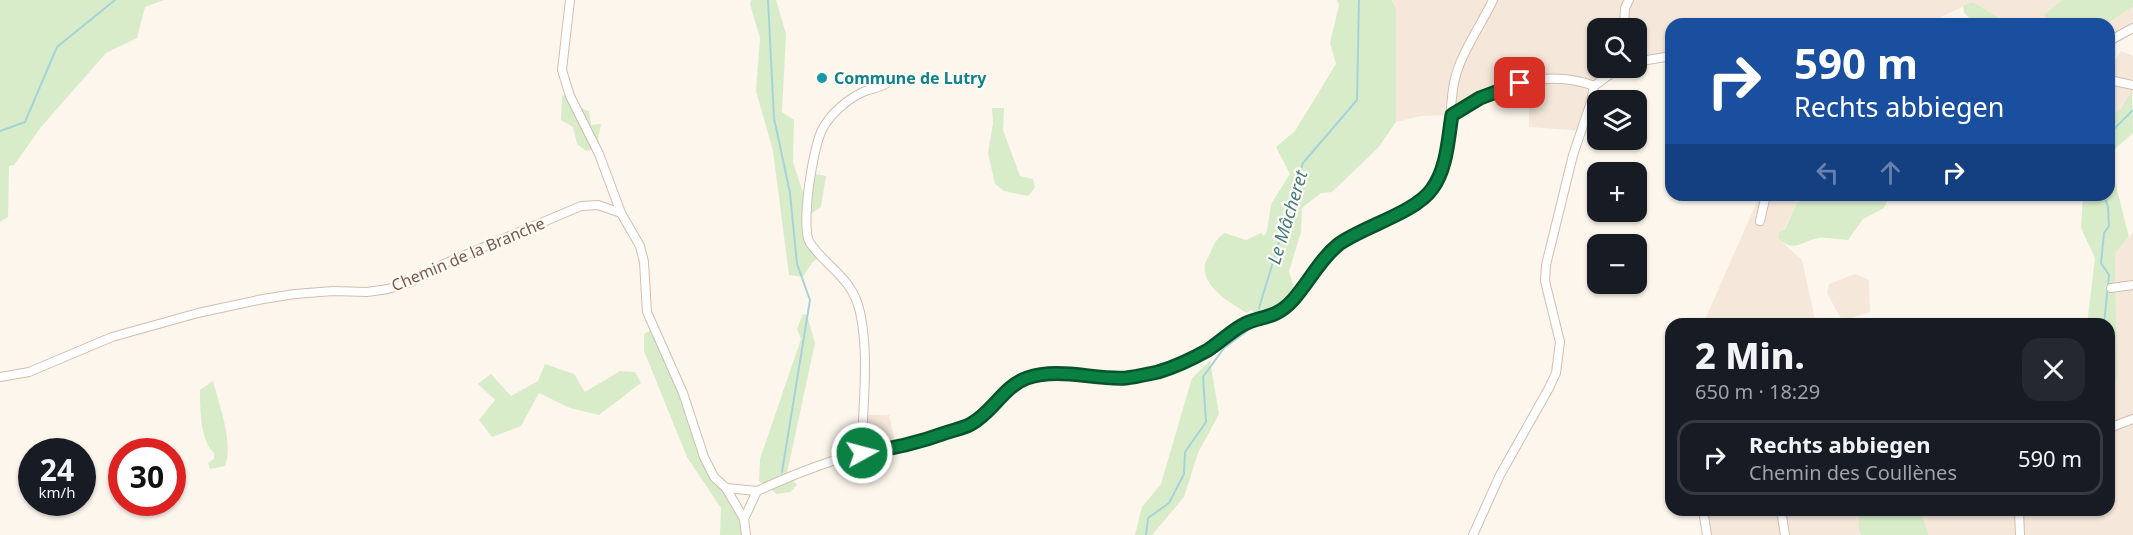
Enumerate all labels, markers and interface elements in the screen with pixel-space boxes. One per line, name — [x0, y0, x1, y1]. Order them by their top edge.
map controls — [1587, 18, 1647, 294]
button: search — [1587, 18, 1647, 78]
text: 590 m — [1794, 34, 1918, 91]
icon: right — [1695, 42, 1773, 120]
pin — [1494, 57, 1545, 108]
icon: arrive — [1503, 66, 1536, 99]
place label: Commune de Lutry — [834, 67, 987, 89]
marker: Commune de Lutry — [815, 71, 829, 85]
text: Rechts abbiegen — [1794, 88, 2004, 125]
button: layers — [1587, 90, 1647, 150]
icon: left — [1811, 156, 1844, 189]
icon: ahead — [1874, 156, 1907, 189]
icon: right — [1937, 156, 1970, 189]
button: + — [1587, 162, 1647, 222]
water label: Le Mâcheret — [1261, 166, 1313, 267]
street label: Chemin de la Branche — [388, 212, 548, 296]
button: − — [1587, 234, 1647, 294]
text: 2 Min. — [1695, 331, 1805, 380]
button: close — [2022, 338, 2085, 401]
text: 650 m · 18:29 — [1695, 378, 1820, 405]
position arrow — [830, 421, 894, 485]
text: Rechts abbiegen — [1749, 429, 1931, 459]
speed limit sign: 30 — [108, 438, 186, 516]
icon: right — [1698, 441, 1731, 474]
text: 590 m — [2018, 443, 2082, 473]
text: 24 — [40, 449, 74, 490]
text: Chemin des Coullènes — [1749, 459, 1957, 486]
text: km/h — [39, 482, 75, 502]

